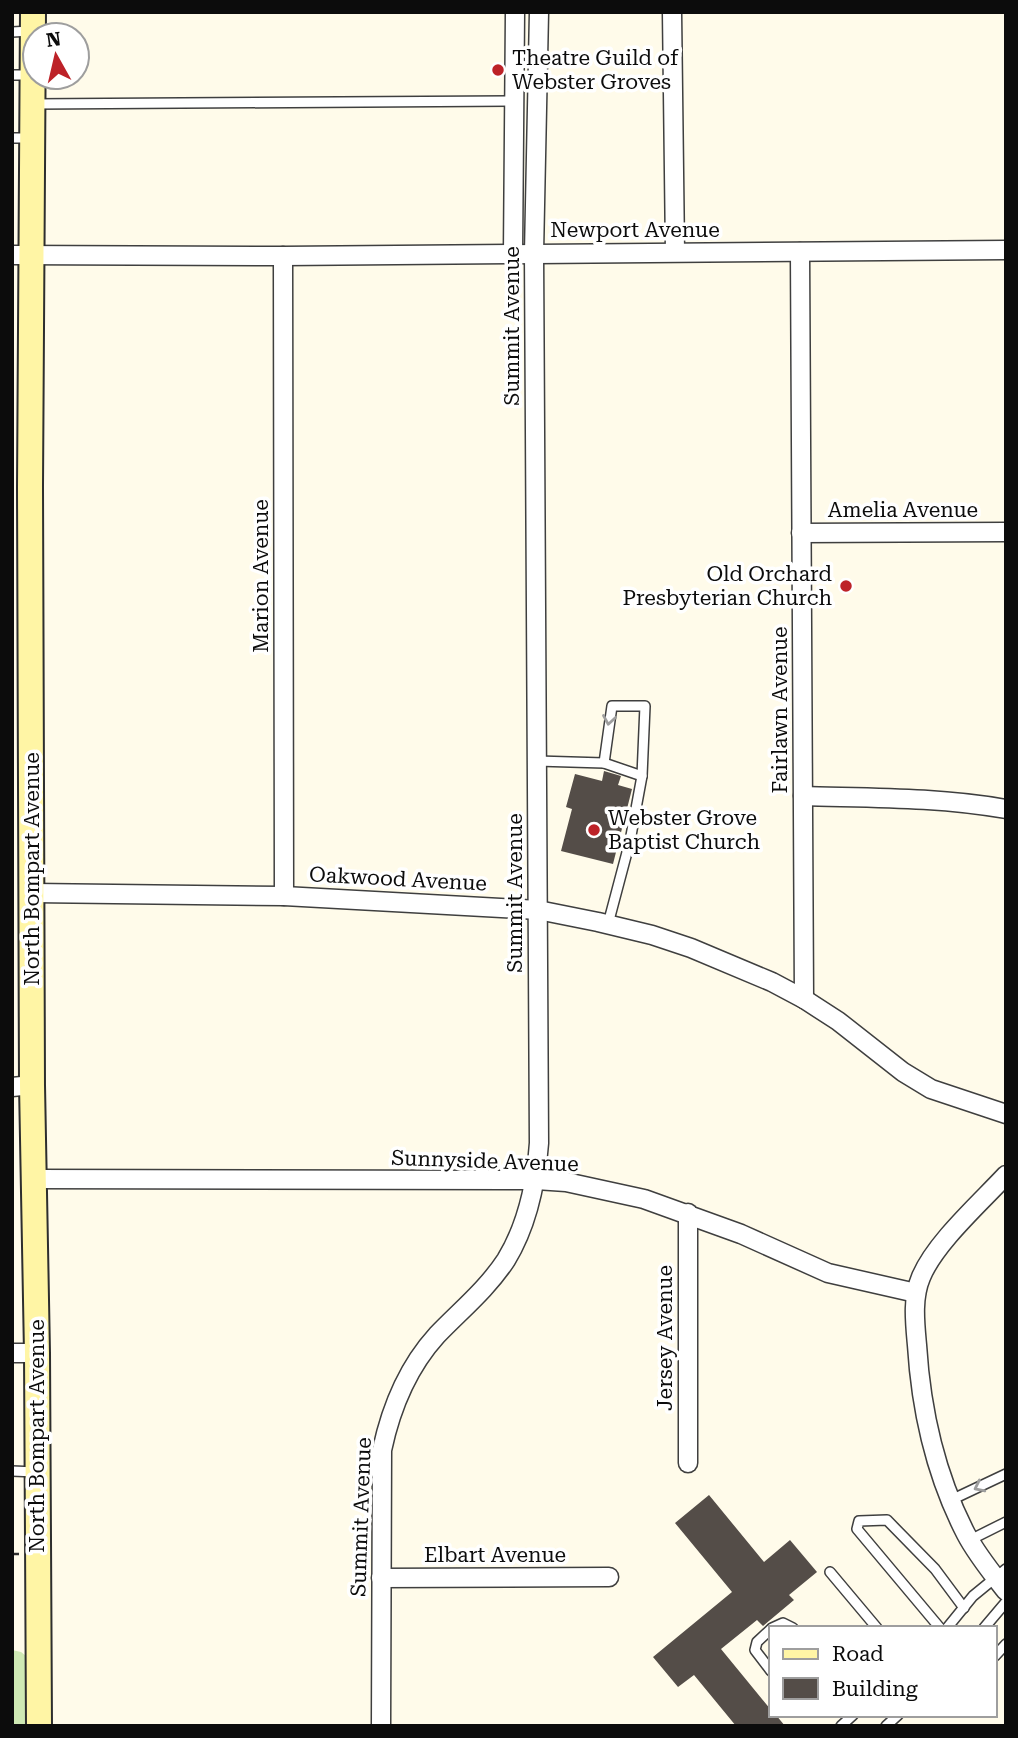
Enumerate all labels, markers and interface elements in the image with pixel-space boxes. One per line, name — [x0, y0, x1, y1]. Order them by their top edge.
north arrow — [21, 21, 91, 91]
text: N — [45, 27, 63, 52]
place label: Theatre Guild of Webster Groves — [512, 46, 679, 94]
marker: Theatre Guild of Webster Groves — [490, 62, 506, 78]
street label: Newport Avenue — [550, 218, 720, 242]
street label: Summit Avenue — [500, 246, 524, 406]
street label: Amelia Avenue — [828, 498, 978, 522]
street label: Marion Avenue — [249, 499, 273, 653]
place label: Old Orchard Presbyterian Church — [622, 562, 833, 610]
marker: Old Orchard Presbyterian Church — [838, 578, 854, 594]
street label: Fairlawn Avenue — [768, 626, 792, 794]
one-way arrow — [602, 714, 617, 726]
street label: North Bompart Avenue — [20, 752, 44, 986]
place label: Webster Grove Baptist Church — [608, 806, 760, 854]
street label: Summit Avenue — [503, 813, 527, 973]
marker: Webster Grove Baptist Church — [586, 822, 602, 838]
street label: Oakwood Avenue — [309, 862, 487, 896]
street label: Sunnyside Avenue — [391, 1146, 579, 1176]
street label: Jersey Avenue — [653, 1265, 677, 1411]
street label: North Bompart Avenue — [25, 1319, 49, 1553]
street label: Summit Avenue — [346, 1437, 376, 1597]
one-way arrow — [974, 1479, 986, 1493]
street label: Elbart Avenue — [424, 1543, 566, 1567]
legend — [769, 1626, 997, 1717]
text: Road — [832, 1642, 884, 1666]
text: Building — [832, 1677, 918, 1701]

